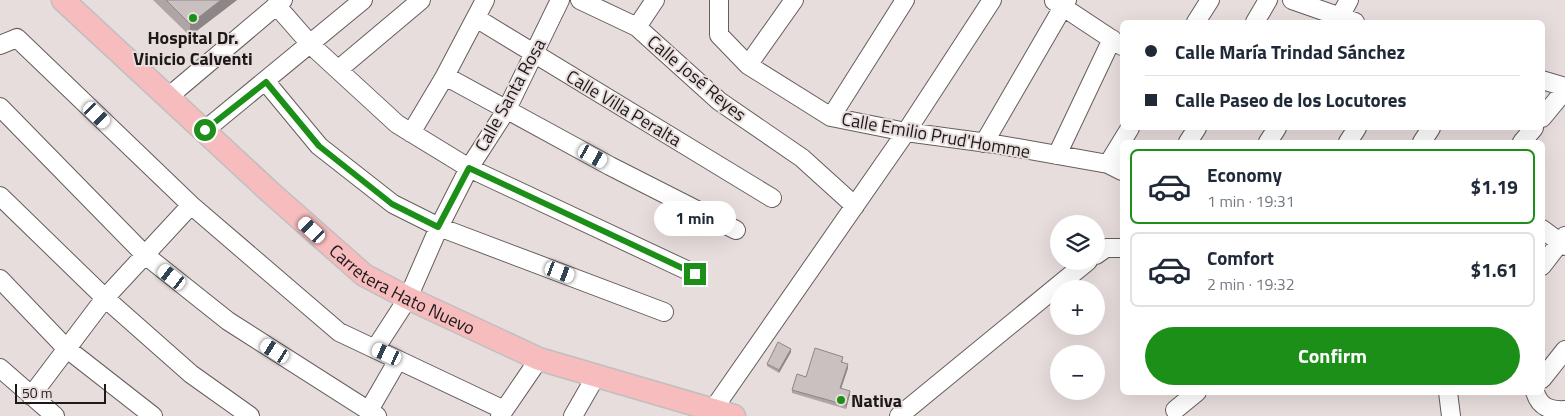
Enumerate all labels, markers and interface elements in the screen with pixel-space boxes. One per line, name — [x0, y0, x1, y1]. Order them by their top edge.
marker: Hospital Dr. Vinicio Calventi — [187, 12, 199, 24]
place label: Hospital Dr. Vinicio Calventi — [133, 24, 253, 72]
street label: Calle José Reyes — [642, 28, 752, 128]
street label: Calle Santa Rosa — [468, 33, 552, 157]
text: Calle María Trindad Sánchez — [1175, 37, 1405, 66]
street label: Calle Villa Peralta — [561, 63, 687, 153]
text: Calle Paseo de los Locutores — [1175, 85, 1406, 114]
car — [80, 99, 113, 131]
street label: Calle Emilio Prud'Homme — [840, 105, 1032, 165]
route start — [194, 119, 216, 141]
car — [576, 142, 609, 170]
text: Economy — [1207, 160, 1282, 189]
icon: car — [1147, 164, 1192, 209]
text: $1.19 — [1471, 172, 1518, 201]
text: 1 min · 19:31 — [1207, 189, 1295, 213]
callout: 1 min — [654, 202, 736, 236]
text: 1 min — [676, 206, 714, 230]
car — [295, 214, 328, 246]
map controls — [1050, 215, 1105, 400]
button: layers — [1050, 215, 1105, 270]
street label: Carretera Hato Nuevo — [324, 237, 480, 341]
text: Comfort — [1207, 243, 1274, 272]
icon: car — [1147, 247, 1192, 292]
text: $1.61 — [1471, 255, 1518, 284]
car — [543, 260, 576, 284]
car — [155, 262, 188, 292]
route end — [684, 263, 706, 285]
text: 2 min · 19:32 — [1207, 272, 1295, 296]
button: + — [1050, 280, 1105, 335]
button: Confirm — [1145, 327, 1520, 385]
car — [258, 337, 291, 365]
car — [370, 341, 403, 367]
button: − — [1050, 345, 1105, 400]
scale bar — [15, 381, 106, 404]
text: 50 m — [22, 382, 52, 403]
place label: Nativa — [851, 387, 902, 414]
marker: Nativa — [835, 394, 847, 406]

